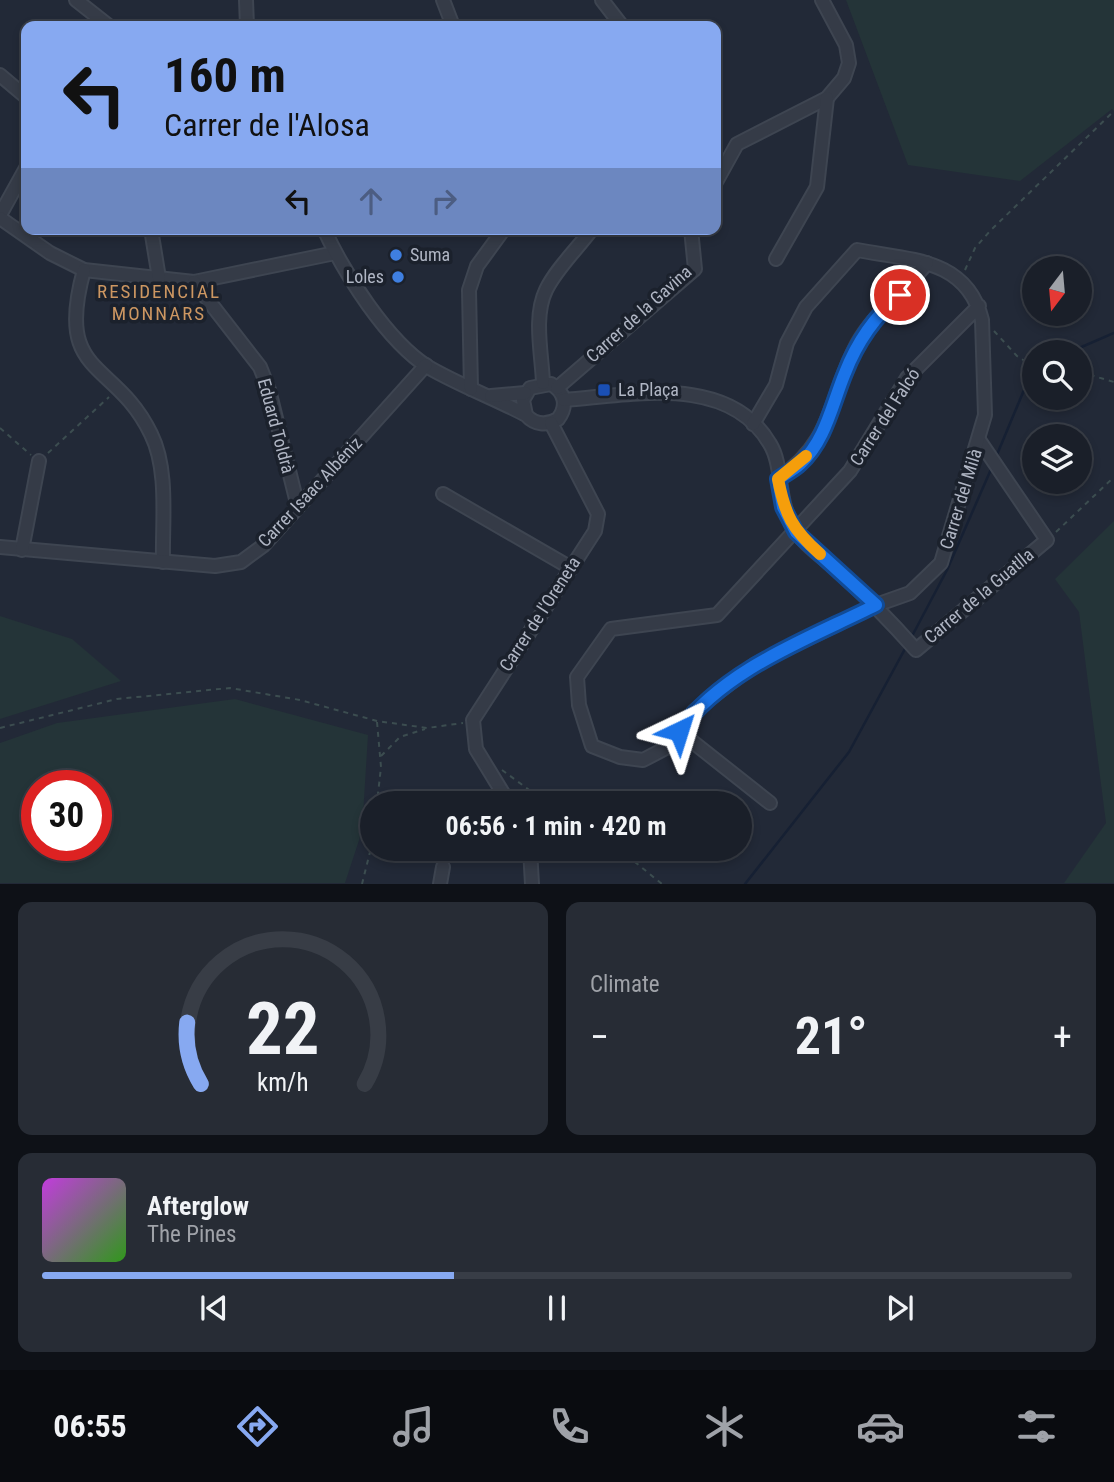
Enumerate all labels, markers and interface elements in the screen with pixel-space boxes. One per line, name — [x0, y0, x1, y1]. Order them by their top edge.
text: 160 m — [164, 47, 286, 104]
icon: left — [49, 49, 140, 140]
text: Carrer de l'Alosa — [164, 106, 370, 144]
icon: left — [279, 182, 317, 220]
icon: ahead — [352, 182, 390, 220]
icon: right — [425, 182, 463, 220]
place label: Suma — [410, 244, 450, 265]
marker: Suma — [388, 247, 404, 263]
north arrow — [1022, 256, 1092, 326]
map controls — [1022, 256, 1092, 494]
street label: Carrer de la Gavina — [582, 261, 696, 366]
pin — [870, 265, 930, 325]
place label: Loles — [346, 266, 384, 287]
marker: Loles — [390, 269, 406, 285]
icon: arrive — [881, 276, 919, 314]
district label: RESIDENCIAL MONNARS — [97, 280, 221, 325]
button: search — [1022, 340, 1092, 410]
street label: Carrer del Falcó — [845, 364, 924, 469]
street label: Eduard Toldrà — [254, 376, 299, 476]
place label: La Plaça — [618, 379, 679, 400]
marker: La Plaça — [596, 382, 612, 398]
button: layers — [1022, 424, 1092, 494]
street label: Carrer Isaac Albéniz — [253, 432, 366, 551]
street label: Carrer del Milà — [935, 446, 986, 552]
street label: Carrer de la Guatlla — [920, 544, 1038, 647]
street label: Carrer de l'Oreneta — [495, 553, 584, 675]
position arrow — [642, 694, 716, 768]
speed limit sign: 30 — [21, 770, 112, 861]
text: 06:56 · 1 min · 420 m — [446, 811, 666, 841]
text: Climate — [590, 971, 660, 998]
text: 22 — [246, 987, 320, 1073]
text: 21° — [795, 1006, 867, 1067]
text: − — [590, 1015, 609, 1059]
text: + — [1053, 1015, 1072, 1059]
text: km/h — [257, 1068, 309, 1097]
text: Afterglow — [147, 1191, 249, 1221]
text: The Pines — [147, 1221, 237, 1248]
icon: previous — [195, 1289, 233, 1327]
icon: pause — [538, 1289, 576, 1327]
icon: next — [881, 1289, 919, 1327]
icon: directions — [233, 1402, 282, 1451]
icon: music — [389, 1402, 438, 1451]
icon: phone — [545, 1402, 594, 1451]
icon: climate — [700, 1402, 749, 1451]
icon: car — [856, 1402, 905, 1451]
icon: filters — [1012, 1402, 1061, 1451]
text: 06:55 — [53, 1407, 127, 1445]

